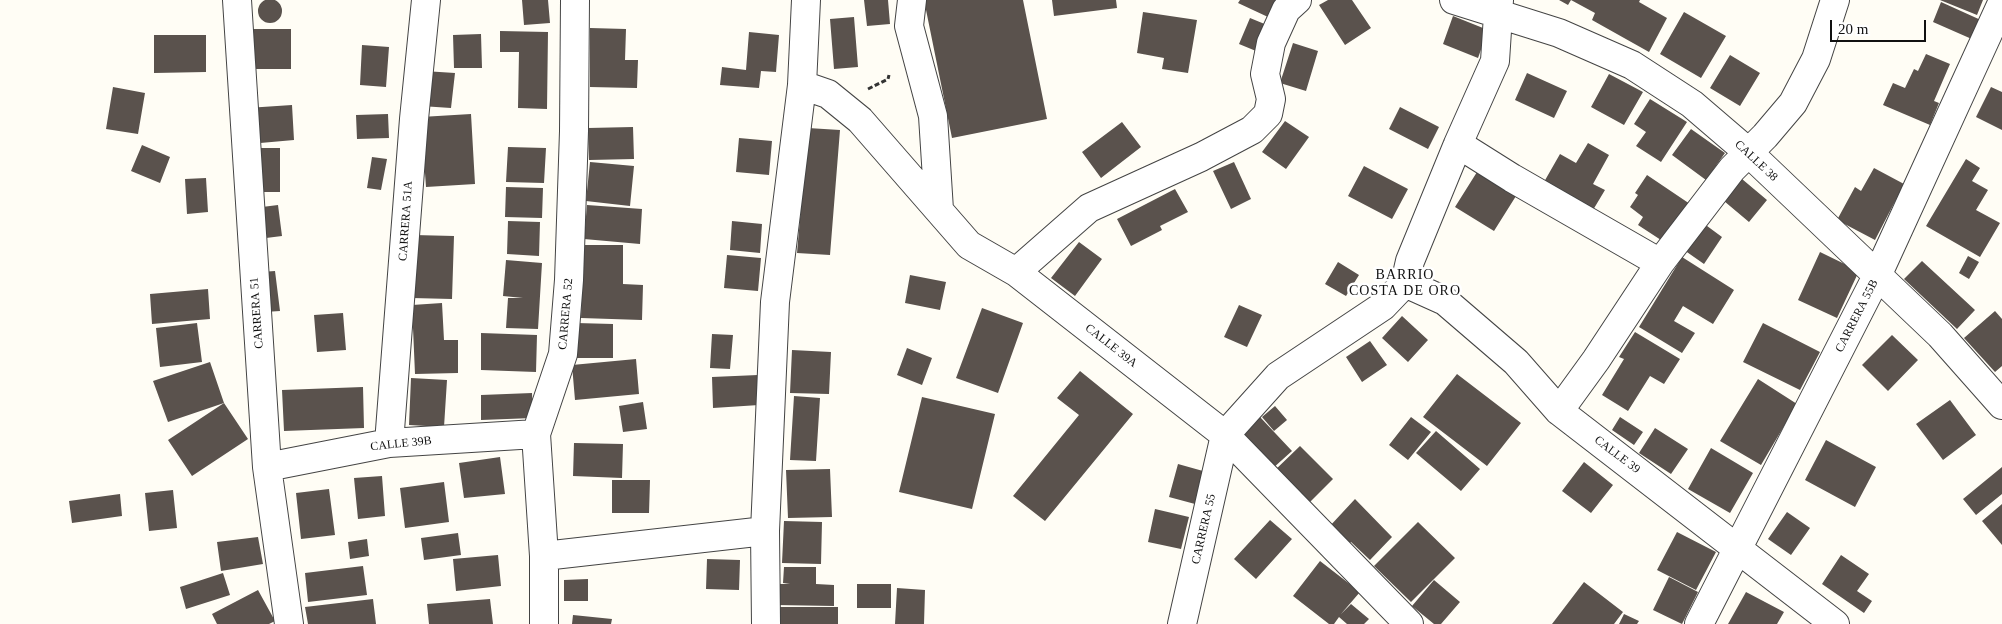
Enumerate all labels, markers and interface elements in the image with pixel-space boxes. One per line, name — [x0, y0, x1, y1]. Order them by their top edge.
scale bar — [1832, 10, 1928, 42]
text: 20 m — [1838, 21, 1868, 37]
street label: CALLE 38 — [1731, 137, 1781, 185]
street label: CARRERA 51A — [396, 180, 416, 262]
district label: BARRIO COSTA DE ORO — [1348, 267, 1462, 300]
street label: CARRERA 51 — [247, 277, 267, 349]
street label: CARRERA 55B — [1832, 277, 1882, 355]
street label: CARRERA 52 — [556, 278, 576, 350]
street label: CALLE 39A — [1082, 321, 1140, 371]
street label: CALLE 39 — [1591, 433, 1643, 477]
street label: CALLE 39B — [370, 434, 432, 454]
street label: CARRERA 55 — [1189, 492, 1219, 566]

